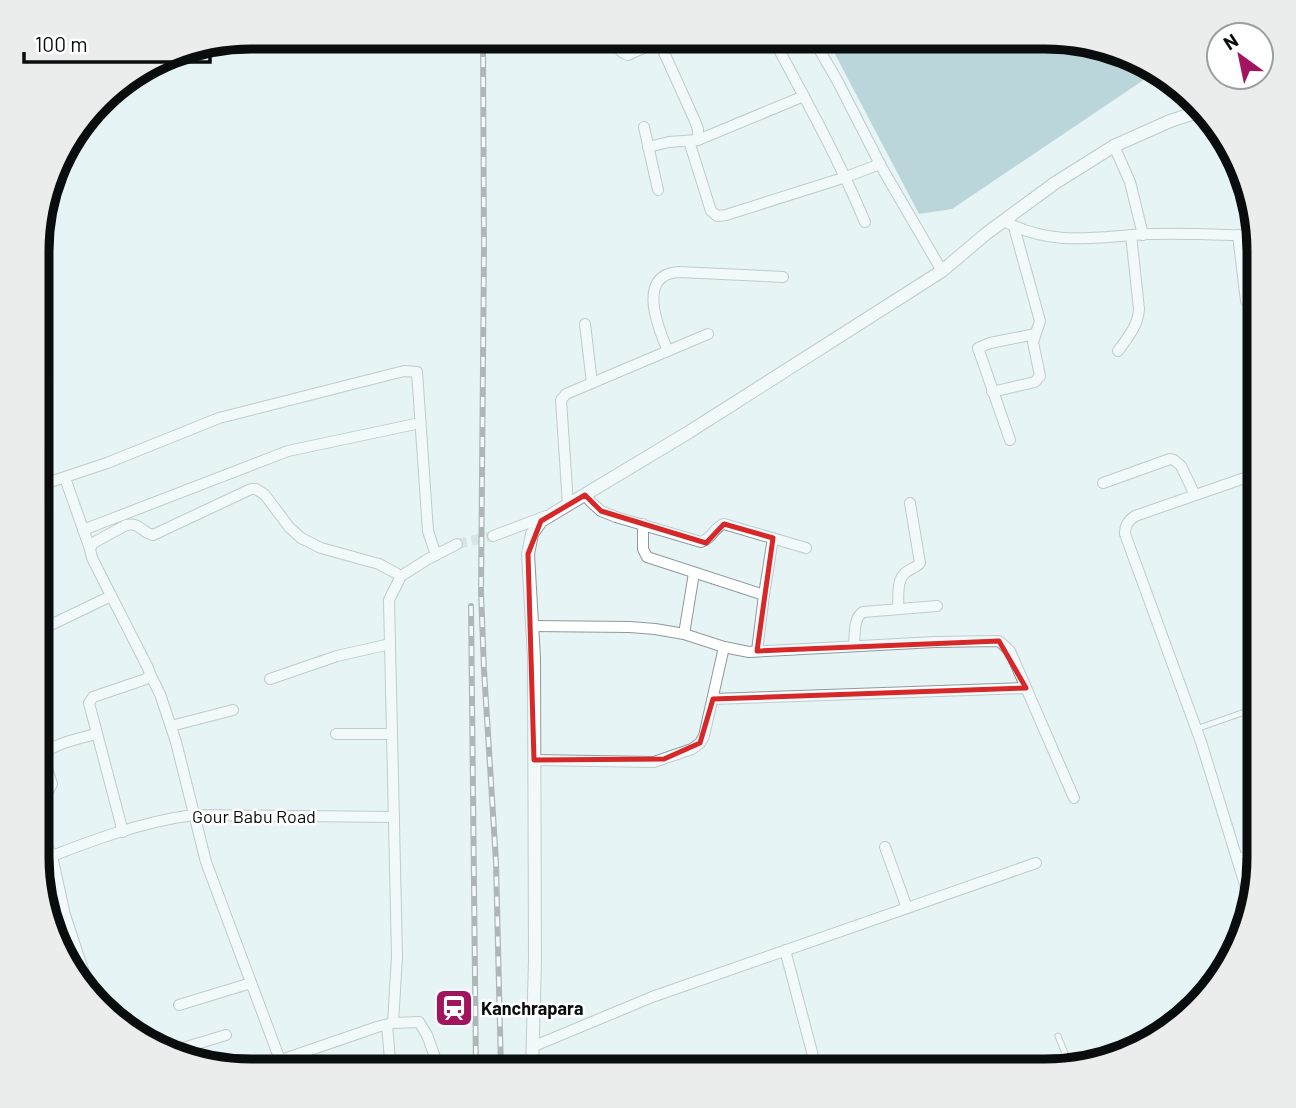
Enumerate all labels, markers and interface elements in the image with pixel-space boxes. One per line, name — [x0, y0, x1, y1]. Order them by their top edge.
scale bar — [24, 21, 210, 65]
north arrow — [1205, 21, 1275, 91]
text: N — [1219, 28, 1242, 54]
text: 100 m — [35, 31, 88, 56]
street label: Gour Babu Road — [192, 805, 316, 827]
station icon: Kanchrapara — [433, 987, 475, 1029]
place label: Kanchrapara — [481, 997, 583, 1019]

